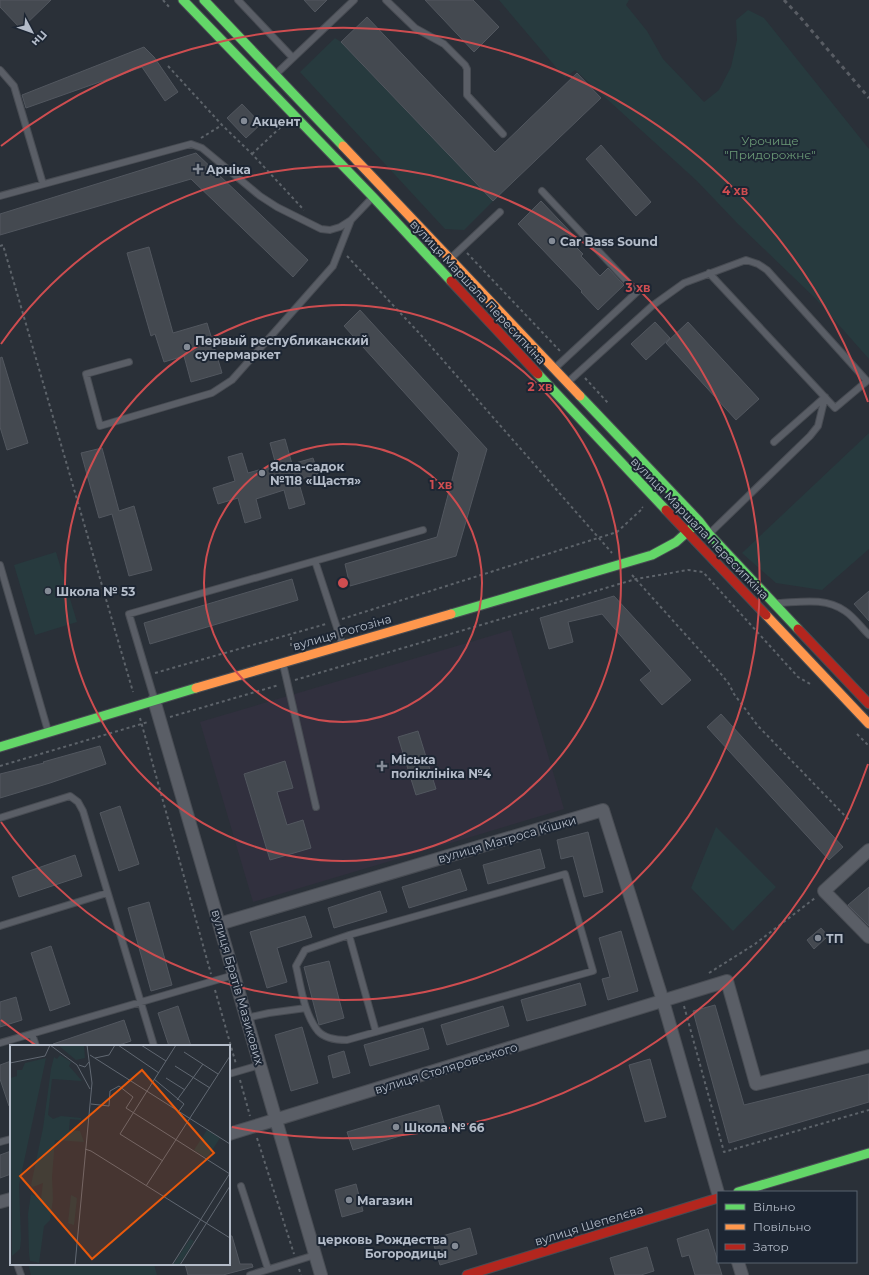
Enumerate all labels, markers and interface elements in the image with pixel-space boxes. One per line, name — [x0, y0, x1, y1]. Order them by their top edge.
north arrow — [12, 12, 52, 52]
text: Пн — [29, 28, 50, 49]
place label: Акцент — [252, 114, 301, 129]
marker: Акцент — [239, 116, 249, 126]
park label: Урочище "Придорожнє" — [724, 133, 816, 162]
place label: Арніка — [206, 162, 251, 177]
marker: Арніка — [193, 164, 203, 174]
text: 4 хв — [722, 183, 748, 198]
street label: вулиця Маршала Пересипкіна — [407, 217, 549, 367]
place label: Car Bass Sound — [560, 234, 658, 249]
marker: Car Bass Sound — [547, 236, 557, 246]
text: 3 хв — [624, 280, 651, 295]
place label: Первый республиканский супермаркет — [195, 333, 369, 362]
marker: Первый республиканский супермаркет — [182, 342, 192, 352]
text: 2 хв — [527, 379, 553, 394]
street label: вулиця Маршала Пересипкіна — [628, 454, 772, 602]
place label: Ясла-садок №118 «Щастя» — [270, 459, 361, 488]
marker: Ясла-садок №118 «Щастя» — [257, 468, 267, 478]
text: 1 хв — [430, 477, 452, 492]
centre of rings — [336, 576, 350, 590]
place label: Школа № 53 — [56, 584, 135, 599]
marker: Школа № 53 — [43, 586, 53, 596]
street label: вулиця Рогозіна — [291, 611, 393, 653]
place label: Міська поліклініка №4 — [391, 752, 492, 781]
marker: Міська поліклініка №4 — [376, 760, 388, 772]
street label: вулиця Матроса Кішки — [436, 812, 578, 866]
street label: вулиця Братів Мазикових — [209, 908, 268, 1067]
place label: ТП — [826, 931, 843, 946]
marker: ТП — [813, 933, 823, 943]
street label: вулиця Столяровського — [373, 1039, 520, 1097]
inset map — [10, 1045, 230, 1265]
place label: Школа № 66 — [404, 1120, 485, 1135]
marker: Школа № 66 — [391, 1122, 401, 1132]
legend — [717, 1191, 857, 1263]
place label: Магазин — [357, 1193, 413, 1208]
marker: Магазин — [344, 1195, 354, 1205]
text: Вільно — [753, 1199, 796, 1214]
street label: вулиця Шепелєва — [533, 1201, 645, 1249]
text: Повільно — [753, 1219, 812, 1234]
place label: церковь Рождества Богородицы — [317, 1232, 447, 1261]
text: Затор — [753, 1239, 789, 1254]
marker: церковь Рождества Богородицы — [450, 1241, 460, 1251]

